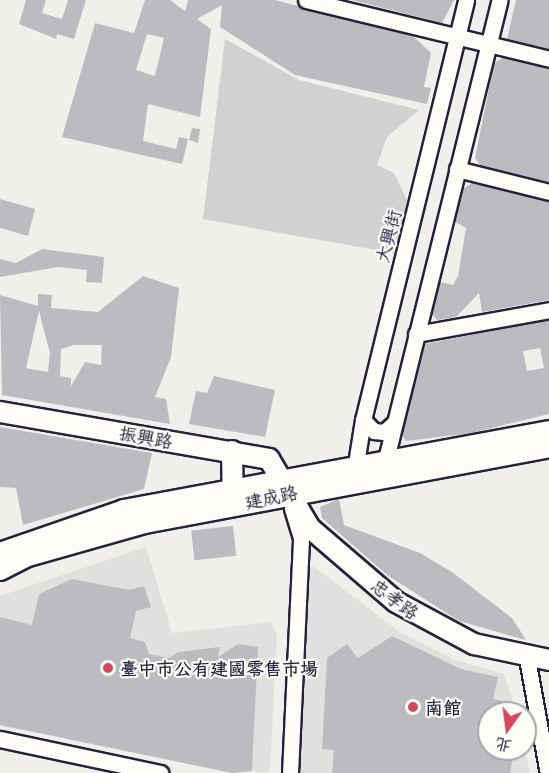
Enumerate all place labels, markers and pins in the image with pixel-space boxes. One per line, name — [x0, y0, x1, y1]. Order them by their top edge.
place label: 臺中市公有建國零售市場 — [120, 657, 318, 679]
marker: 臺中市公有建國零售市場 — [101, 661, 115, 675]
place label: 南館 — [425, 696, 461, 718]
marker: 南館 — [406, 700, 420, 714]

